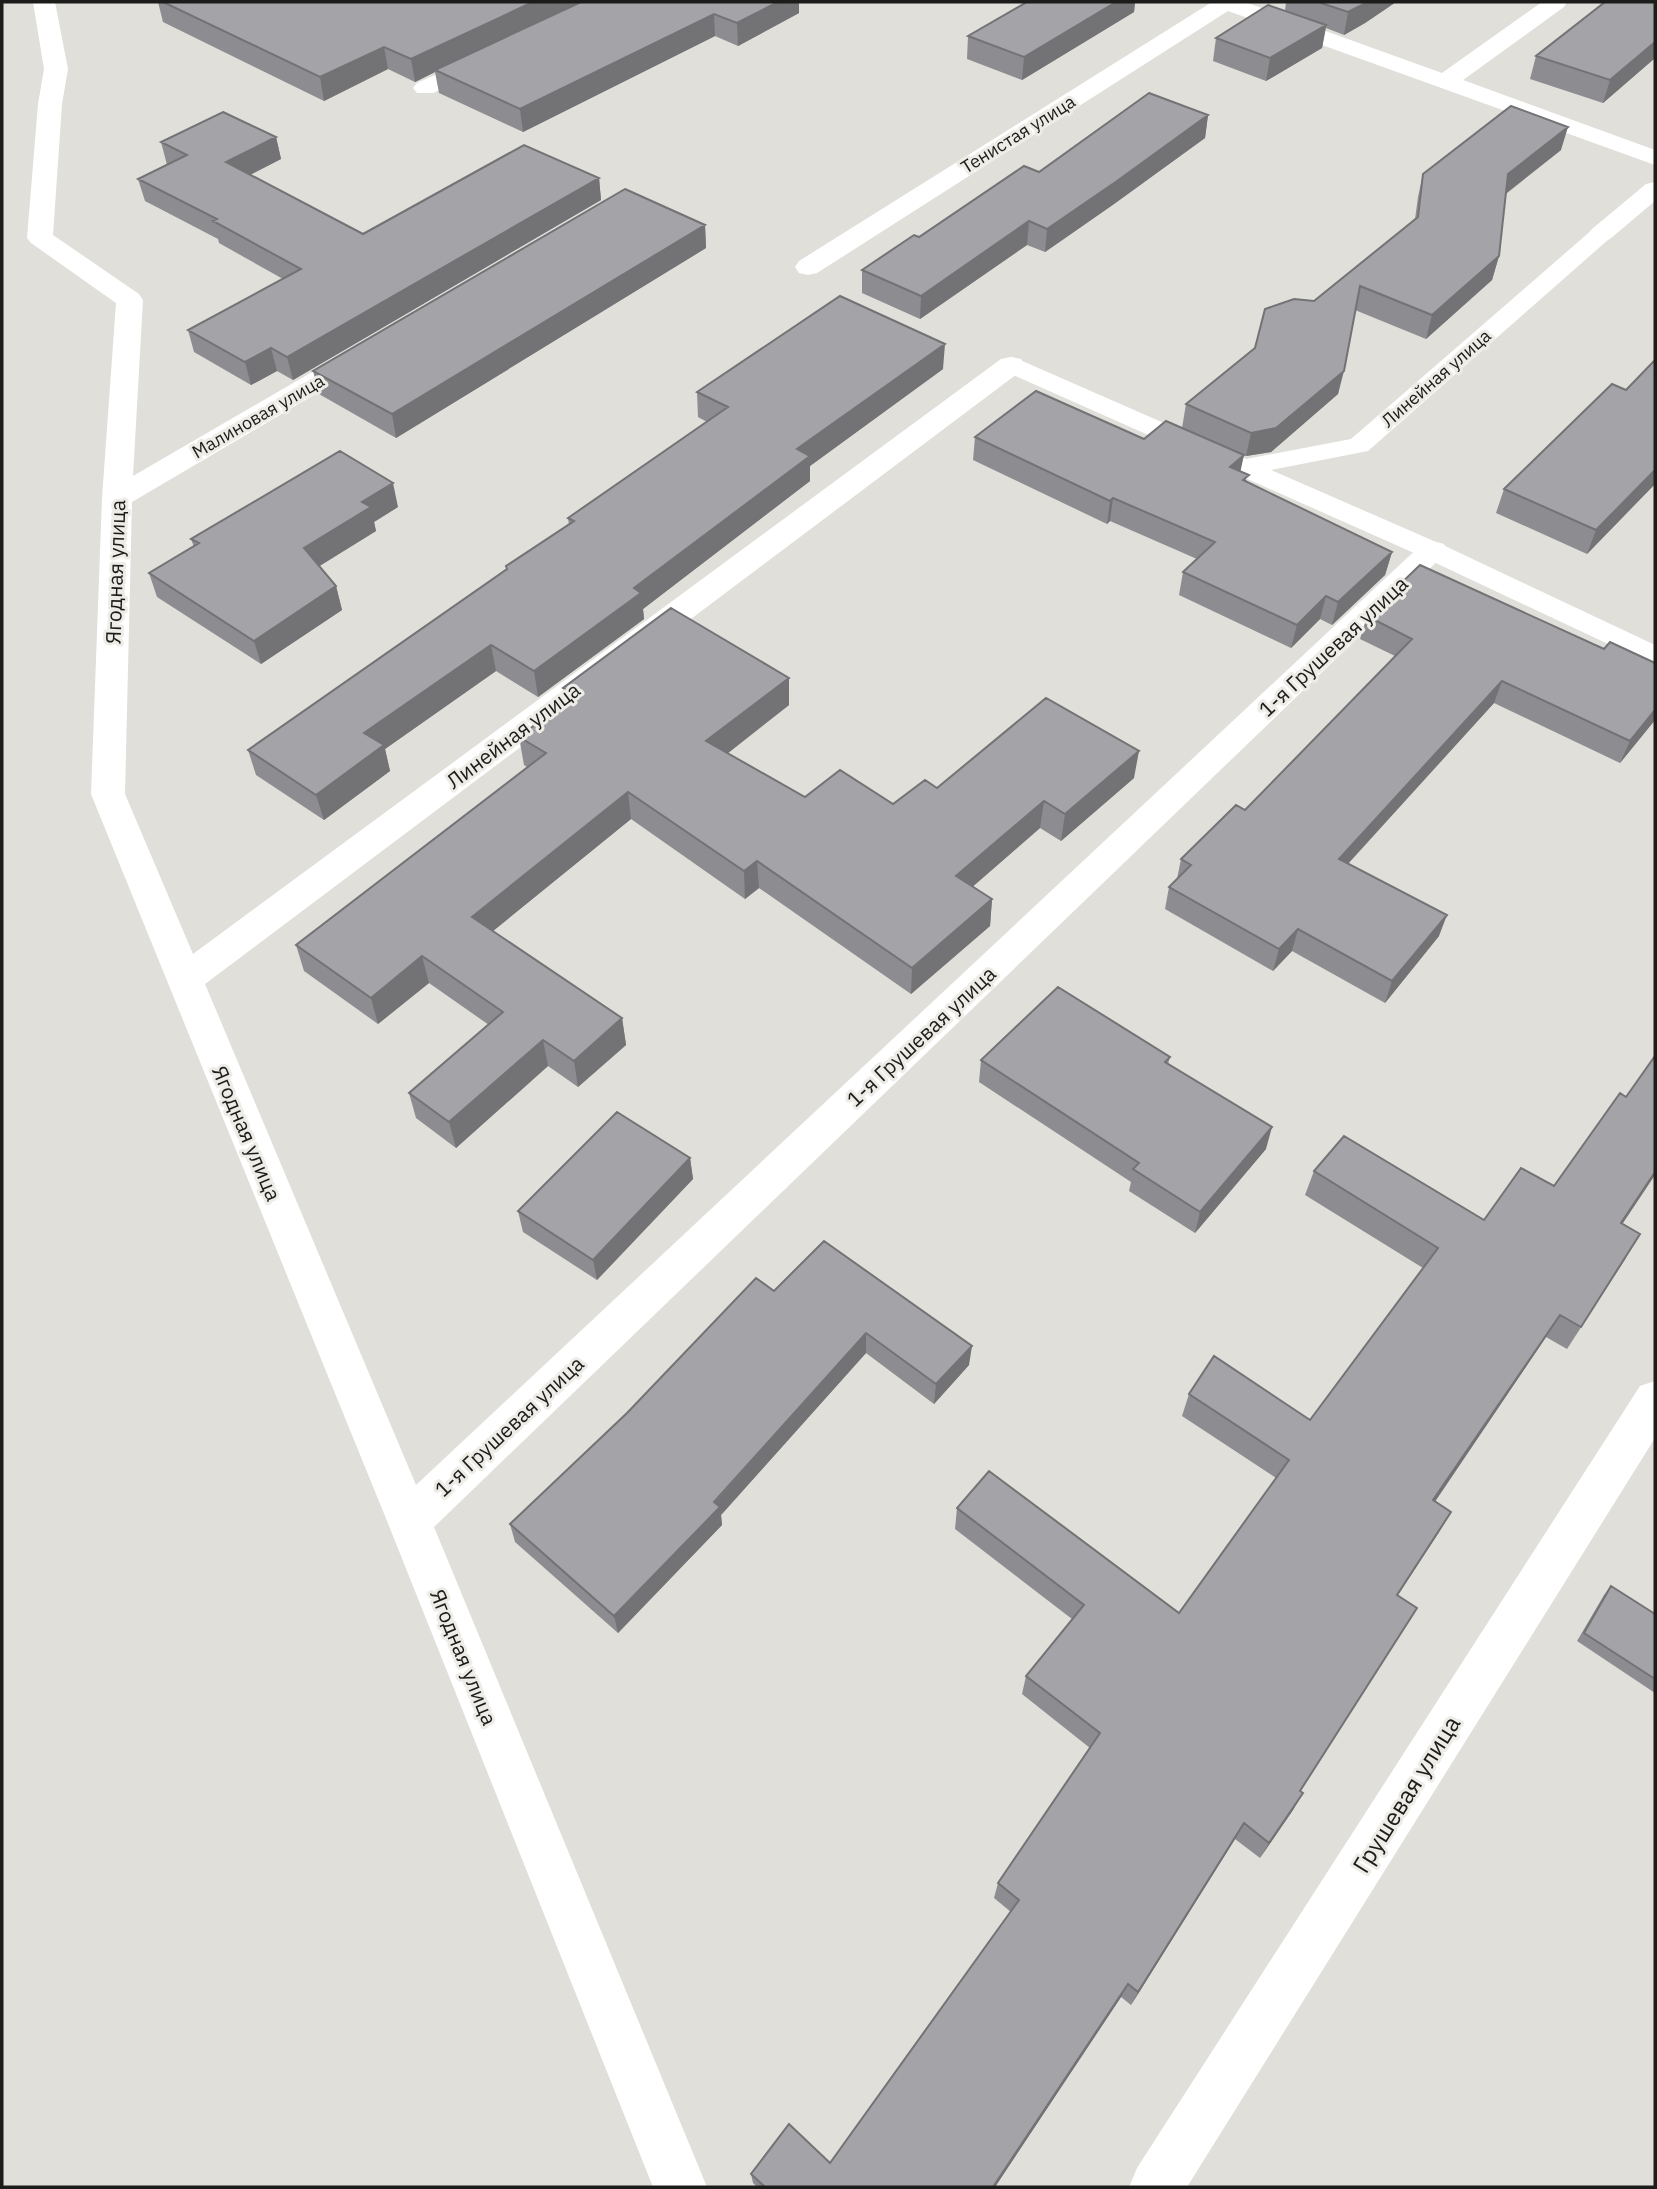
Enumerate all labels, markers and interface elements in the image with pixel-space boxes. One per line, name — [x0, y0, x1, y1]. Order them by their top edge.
street label: Тенистая улица — [956, 89, 1080, 178]
street label: Линейная улица — [1376, 324, 1496, 432]
street label: Малиновая улица — [188, 369, 329, 463]
street label: Ягодная улица — [98, 499, 132, 645]
street label: 1-я Грушевая улица — [1252, 569, 1414, 723]
street label: Линейная улица — [440, 675, 586, 795]
street label: 1-я Грушевая улица — [840, 959, 1002, 1113]
street label: Ягодная улица — [206, 1061, 288, 1205]
street label: 1-я Грушевая улица — [428, 1349, 590, 1503]
street label: Ягодная улица — [424, 1585, 504, 1729]
street label: Грушевая улица — [1345, 1709, 1467, 1879]

